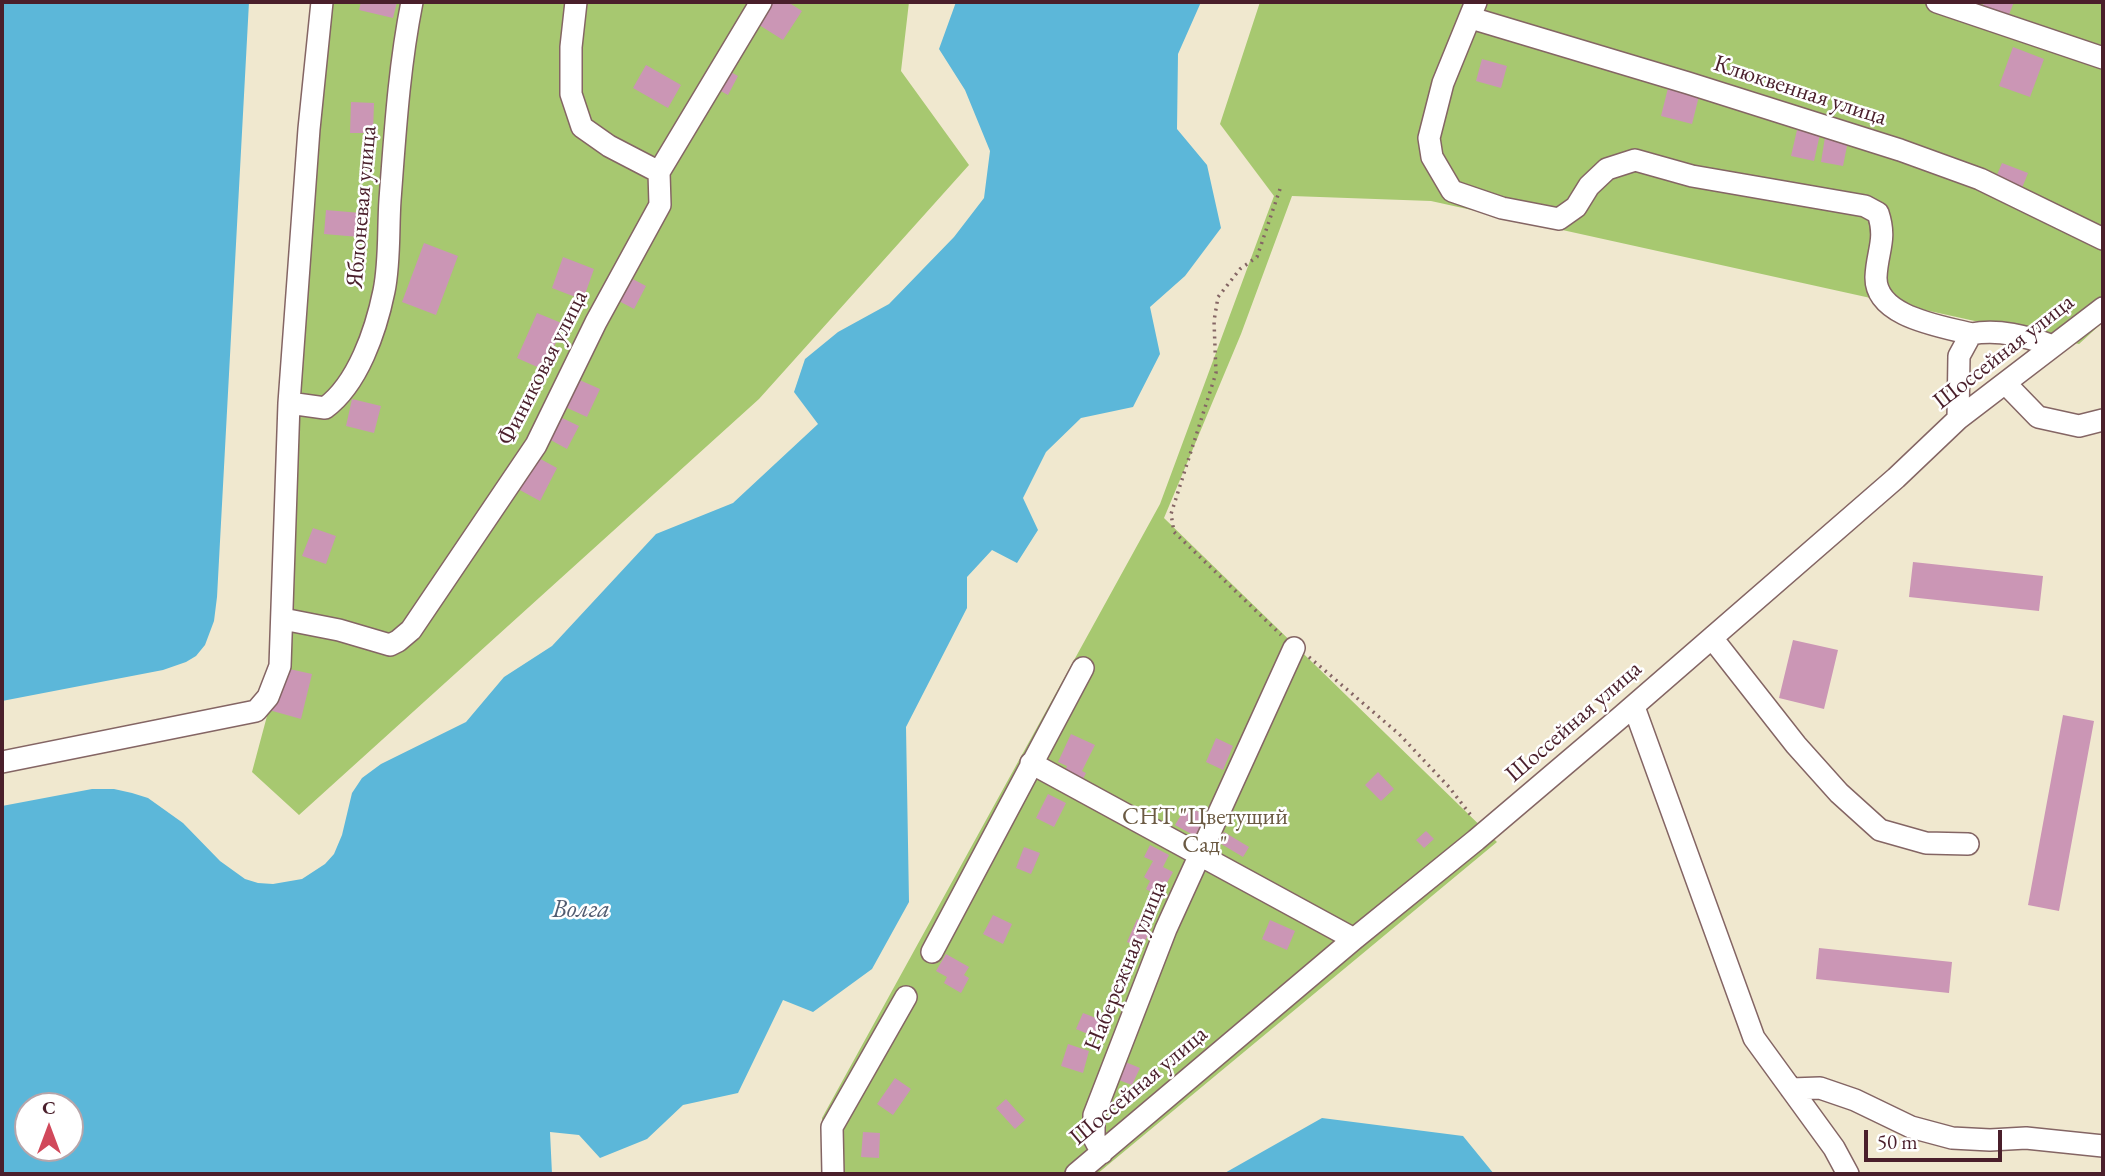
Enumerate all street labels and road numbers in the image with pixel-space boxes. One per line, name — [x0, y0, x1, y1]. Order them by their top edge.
street label: Клюквенная улица — [1710, 49, 1890, 133]
street label: Яблоневая улица — [341, 125, 383, 289]
street label: Финиковая улица — [492, 286, 594, 450]
street label: Шоссейная улица — [1928, 288, 2080, 416]
street label: Шоссейная улица — [1500, 655, 1648, 789]
street label: Набережная улица — [1079, 877, 1173, 1055]
street label: Шоссейная улица — [1064, 1020, 1214, 1152]

